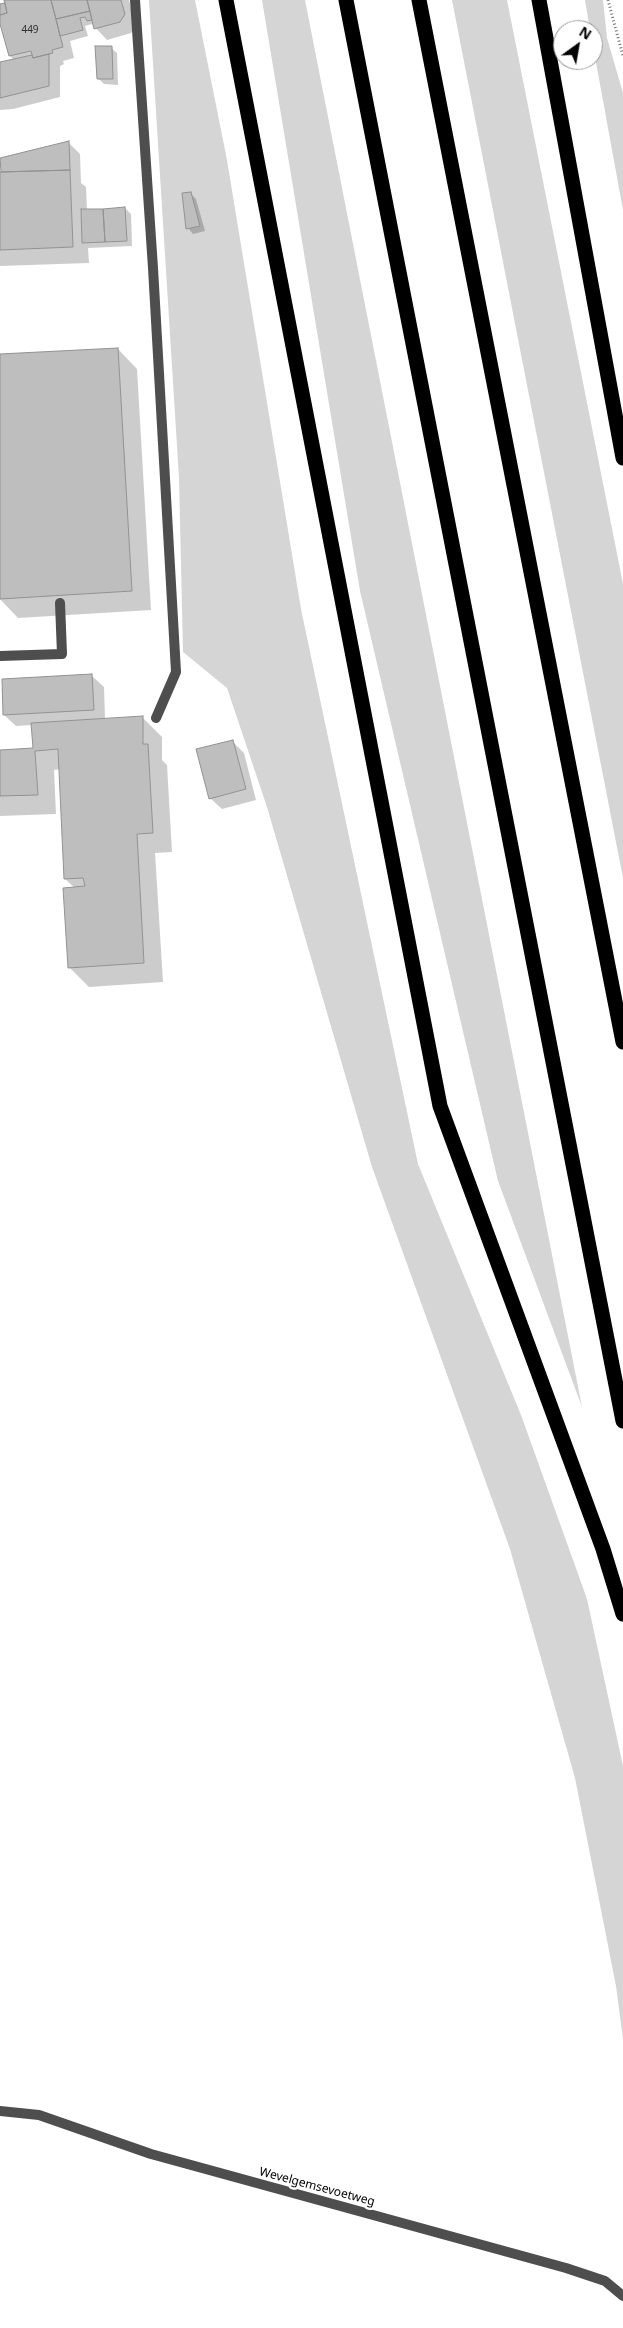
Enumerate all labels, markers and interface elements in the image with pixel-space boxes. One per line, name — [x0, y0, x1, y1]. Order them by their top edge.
north arrow — [553, 20, 603, 70]
text: N — [576, 22, 596, 44]
house number: 449 — [21, 24, 39, 36]
street label: Wevelgemsevoetweg — [258, 2165, 376, 2209]

